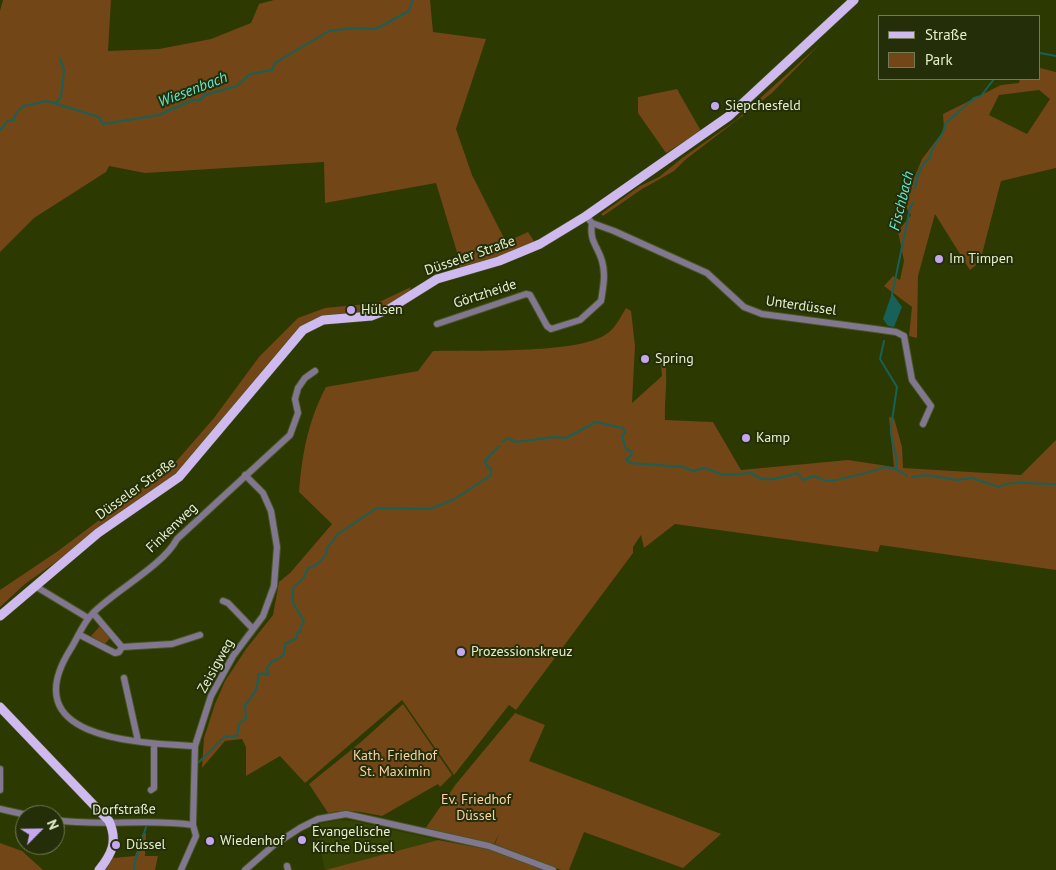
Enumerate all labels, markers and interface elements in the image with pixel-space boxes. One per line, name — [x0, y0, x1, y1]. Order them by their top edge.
legend — [878, 15, 1041, 80]
text: Straße — [925, 25, 967, 44]
text: Park — [925, 50, 953, 69]
water label: Wiesenbach — [156, 69, 230, 111]
place label: Siepchesfeld — [725, 98, 801, 114]
marker: Siepchesfeld — [709, 100, 721, 112]
water label: Fischbach — [886, 169, 918, 233]
street label: Düsseler Straße — [423, 233, 517, 279]
place label: Im Timpen — [949, 251, 1013, 267]
marker: Im Timpen — [933, 253, 945, 265]
street label: Görtzheide — [451, 276, 519, 312]
street label: Unterdüssel — [765, 293, 837, 319]
place label: Hülsen — [361, 302, 403, 318]
marker: Hülsen — [345, 304, 357, 316]
place label: Spring — [655, 351, 694, 367]
marker: Spring — [639, 353, 651, 365]
place label: Kamp — [756, 430, 790, 446]
marker: Kamp — [740, 432, 752, 444]
street label: Düsseler Straße — [93, 454, 179, 524]
street label: Finkenweg — [143, 500, 201, 556]
street label: Zeisigweg — [194, 636, 238, 696]
place label: Prozessionskreuz — [471, 644, 572, 660]
marker: Prozessionskreuz — [455, 646, 467, 658]
park label: Kath. Friedhof St. Maximin — [353, 748, 437, 780]
park label: Ev. Friedhof Düssel — [441, 792, 511, 824]
street label: Dorfstraße — [92, 801, 156, 819]
north arrow — [15, 805, 65, 855]
text: N — [43, 817, 63, 832]
place label: Evangelische Kirche Düssel — [312, 824, 394, 856]
place label: Wiedenhof — [220, 833, 284, 849]
marker: Evangelische Kirche Düssel — [296, 834, 308, 846]
marker: Wiedenhof — [204, 835, 216, 847]
place label: Düssel — [126, 837, 166, 853]
marker: Düssel — [110, 839, 122, 851]

